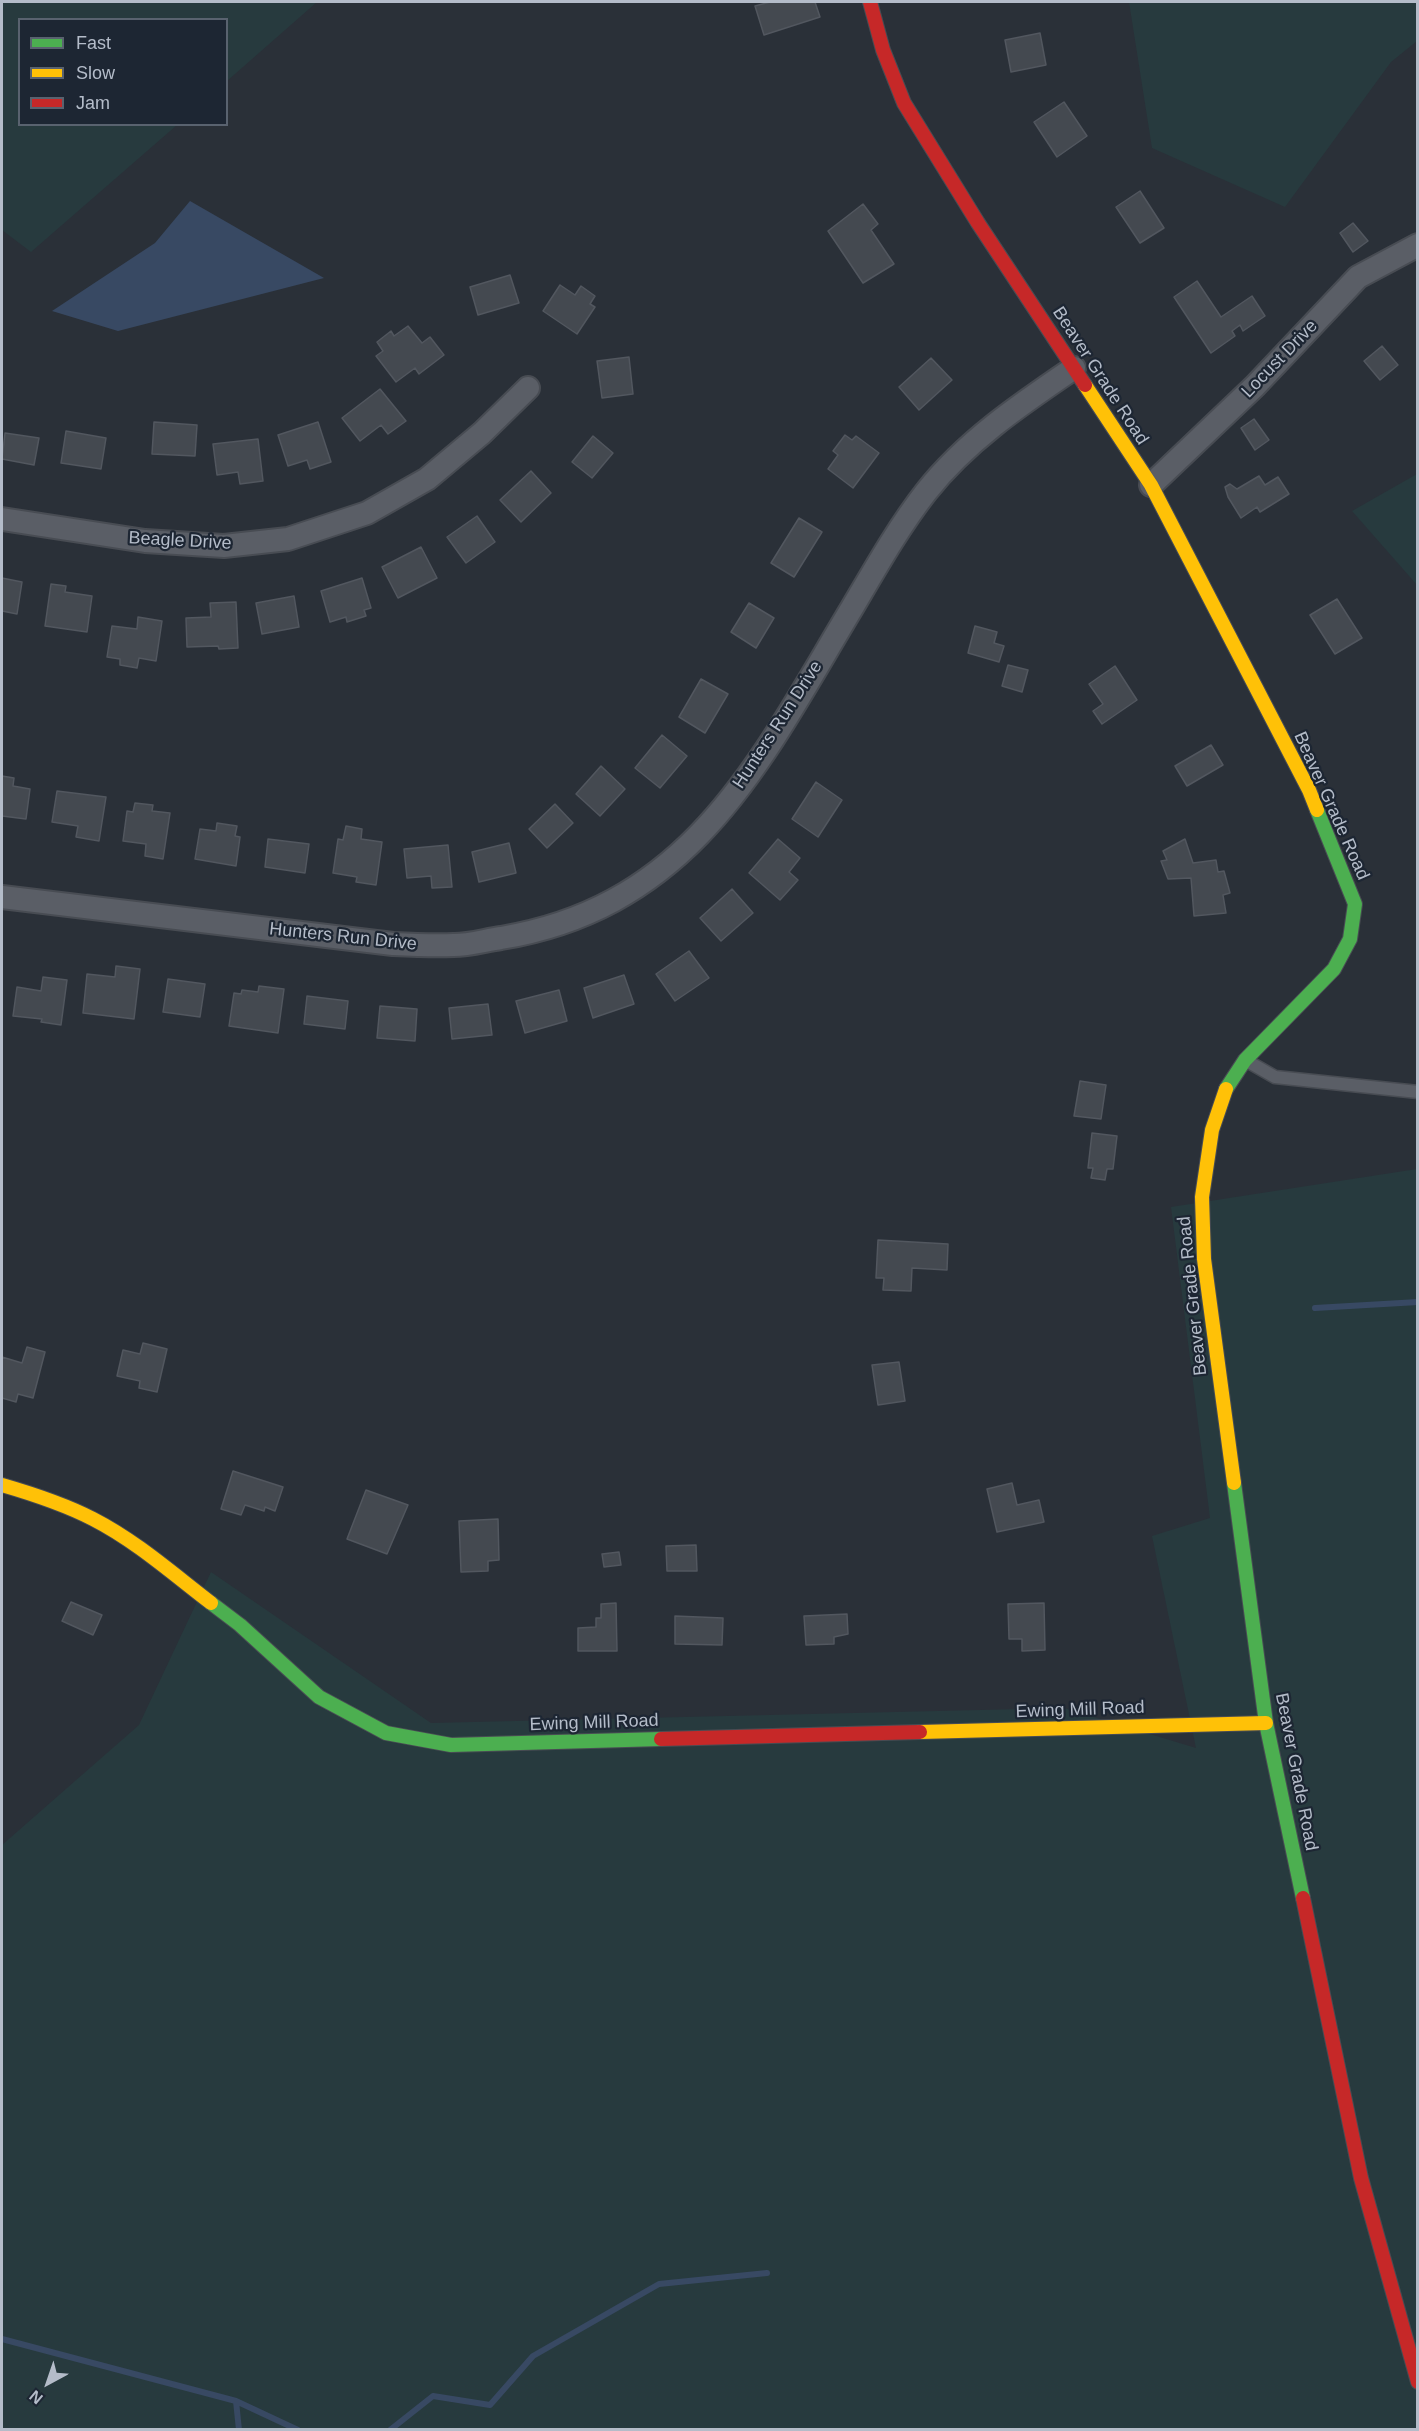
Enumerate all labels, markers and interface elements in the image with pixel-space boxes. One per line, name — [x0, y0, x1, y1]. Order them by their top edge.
legend — [18, 18, 228, 126]
text: Fast — [76, 33, 111, 53]
text: Slow — [76, 63, 115, 83]
text: Jam — [76, 93, 110, 113]
street label: Beaver Grade Road — [1047, 303, 1153, 449]
street label: Locust Drive — [1237, 316, 1323, 402]
street label: Beagle Drive — [128, 528, 232, 554]
street label: Hunters Run Drive — [729, 657, 827, 793]
street label: Beaver Grade Road — [1289, 728, 1373, 884]
street label: Hunters Run Drive — [268, 919, 418, 955]
street label: Beaver Grade Road — [1174, 1215, 1212, 1377]
street label: Beaver Grade Road — [1270, 1691, 1322, 1853]
street label: Ewing Mill Road — [1015, 1697, 1145, 1723]
street label: Ewing Mill Road — [529, 1710, 659, 1736]
north arrow — [18, 2353, 78, 2413]
text: N — [26, 2387, 46, 2407]

